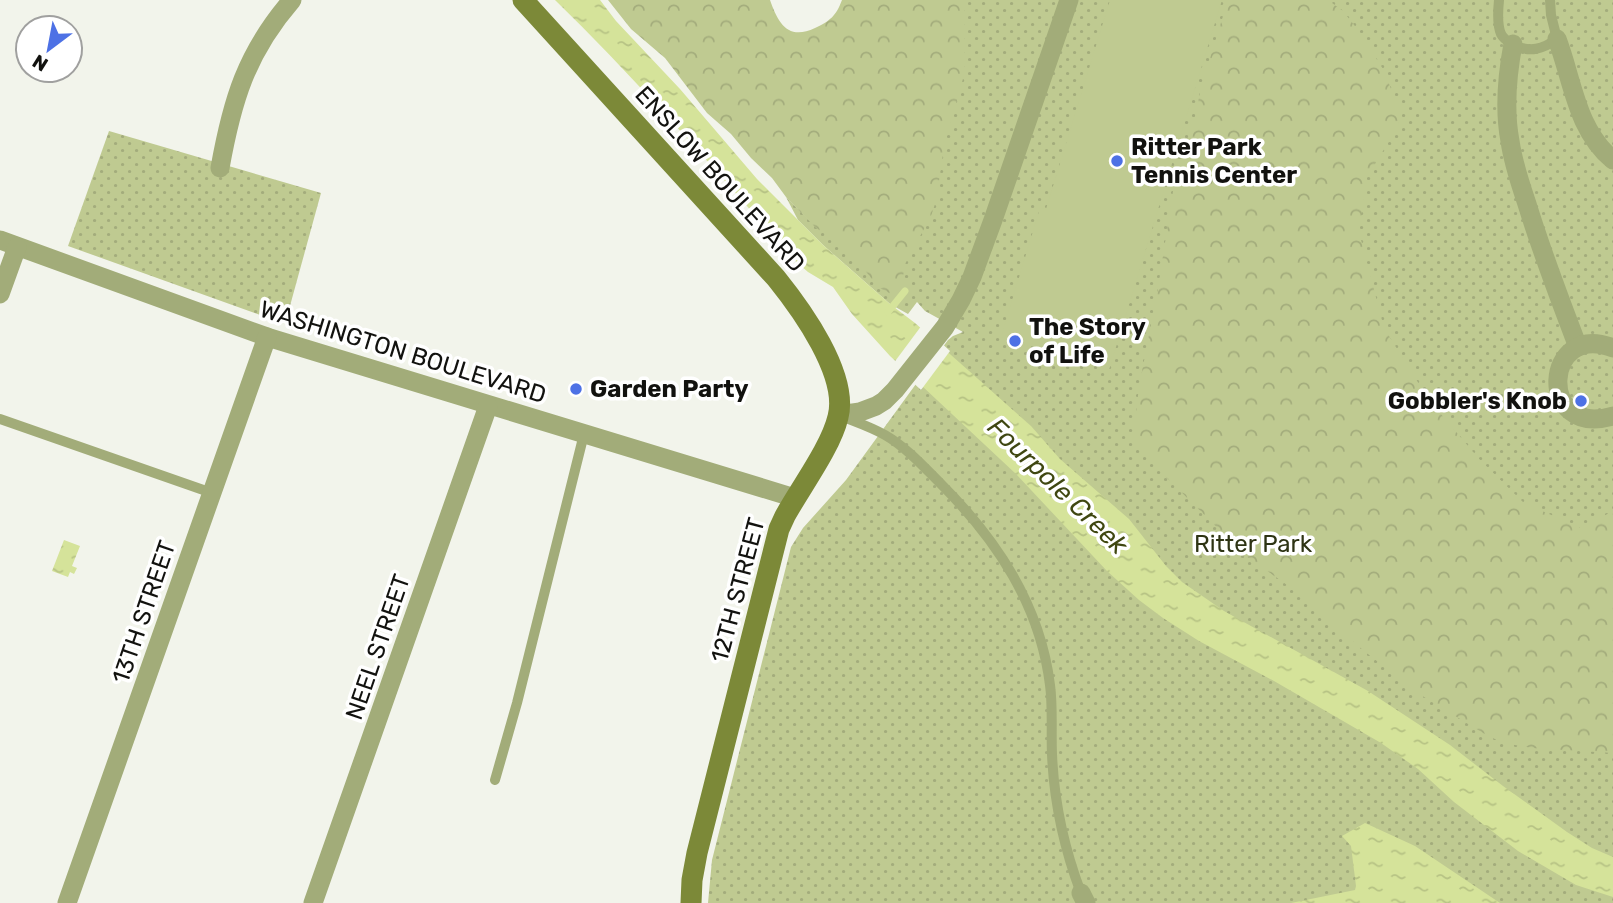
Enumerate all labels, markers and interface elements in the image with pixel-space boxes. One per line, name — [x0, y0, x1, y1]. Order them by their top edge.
north arrow — [14, 14, 84, 84]
text: N — [28, 50, 52, 76]
street label: ENSLOW BOULEVARD — [629, 80, 811, 278]
place label: Ritter Park Tennis Center — [1131, 133, 1297, 189]
marker: Ritter Park Tennis Center — [1109, 153, 1125, 169]
street label: WASHINGTON BOULEVARD — [256, 295, 550, 409]
place label: The Story of Life — [1029, 313, 1146, 369]
marker: The Story of Life — [1007, 333, 1023, 349]
place label: Garden Party — [590, 375, 749, 403]
marker: Garden Party — [568, 381, 584, 397]
place label: Gobbler's Knob — [1388, 387, 1567, 415]
marker: Gobbler's Knob — [1573, 393, 1589, 409]
water label: Fourpole Creek — [981, 412, 1134, 561]
street label: 12TH STREET — [705, 515, 771, 665]
park label: Ritter Park — [1194, 530, 1313, 558]
street label: 13TH STREET — [107, 537, 182, 687]
street label: NEEL STREET — [340, 571, 416, 723]

